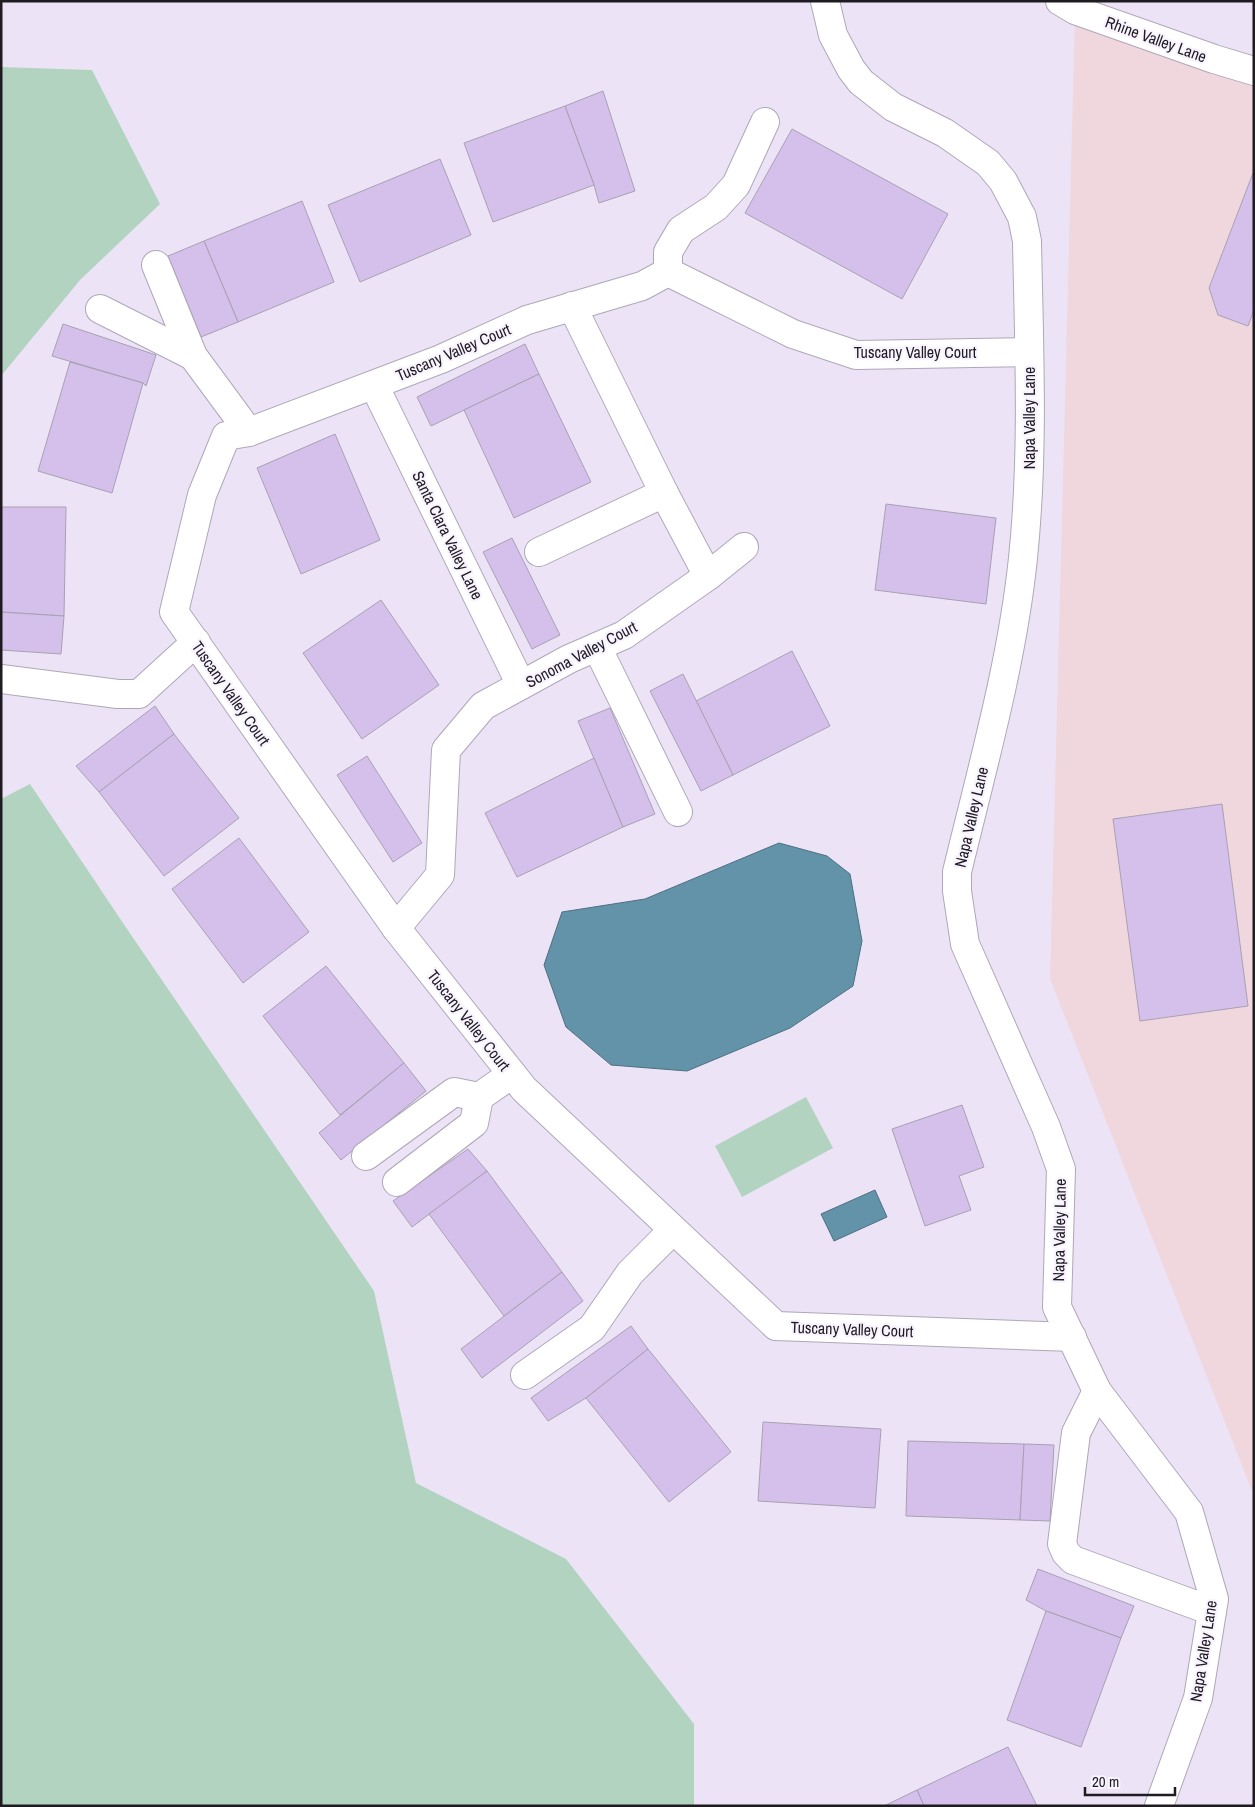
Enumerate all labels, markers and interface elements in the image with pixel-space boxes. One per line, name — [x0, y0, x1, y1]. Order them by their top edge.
street label: Rhine Valley Lane — [1102, 10, 1210, 68]
street label: Tuscany Valley Court — [392, 318, 514, 386]
street label: Tuscany Valley Court — [854, 341, 977, 363]
street label: Napa Valley Lane — [1018, 367, 1040, 469]
street label: Santa Clara Valley Lane — [407, 467, 489, 603]
street label: Sonoma Valley Court — [522, 615, 641, 693]
street label: Tuscany Valley Court — [187, 636, 275, 750]
street label: Napa Valley Lane — [949, 765, 993, 869]
street label: Tuscany Valley Court — [423, 965, 516, 1075]
street label: Napa Valley Lane — [1047, 1179, 1071, 1281]
street label: Tuscany Valley Court — [790, 1316, 914, 1342]
street label: Napa Valley Lane — [1184, 1599, 1222, 1703]
scale bar — [1085, 1764, 1175, 1796]
text: 20 m — [1092, 1771, 1119, 1792]

